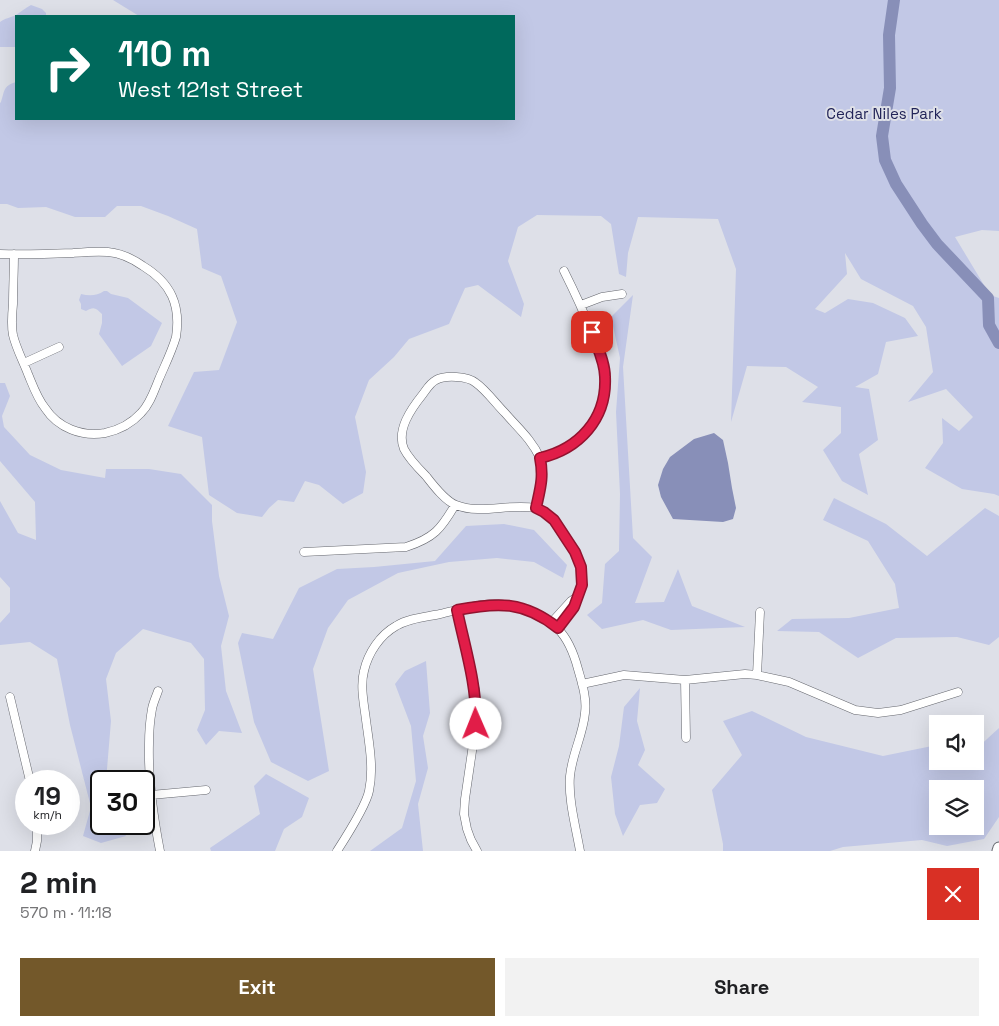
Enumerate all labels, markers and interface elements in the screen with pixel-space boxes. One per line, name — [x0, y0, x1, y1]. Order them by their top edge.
text: 110 m — [118, 32, 211, 76]
icon: right — [35, 35, 100, 100]
text: West 121st Street — [118, 75, 303, 103]
park label: Cedar Niles Park — [826, 104, 942, 123]
pin — [571, 311, 613, 353]
icon: arrive — [578, 318, 606, 346]
position arrow — [449, 697, 501, 749]
map controls — [929, 715, 984, 835]
button: sound — [929, 715, 984, 770]
speed limit sign: 30 — [90, 770, 155, 835]
text: 19 — [34, 780, 61, 812]
button: layers — [929, 780, 984, 835]
text: km/h — [33, 807, 62, 823]
text: 2 min — [20, 863, 98, 902]
button: close — [927, 868, 979, 920]
text: 570 m · 11:18 — [20, 902, 112, 923]
button: Exit — [20, 958, 495, 1016]
button: Share — [505, 958, 979, 1016]

